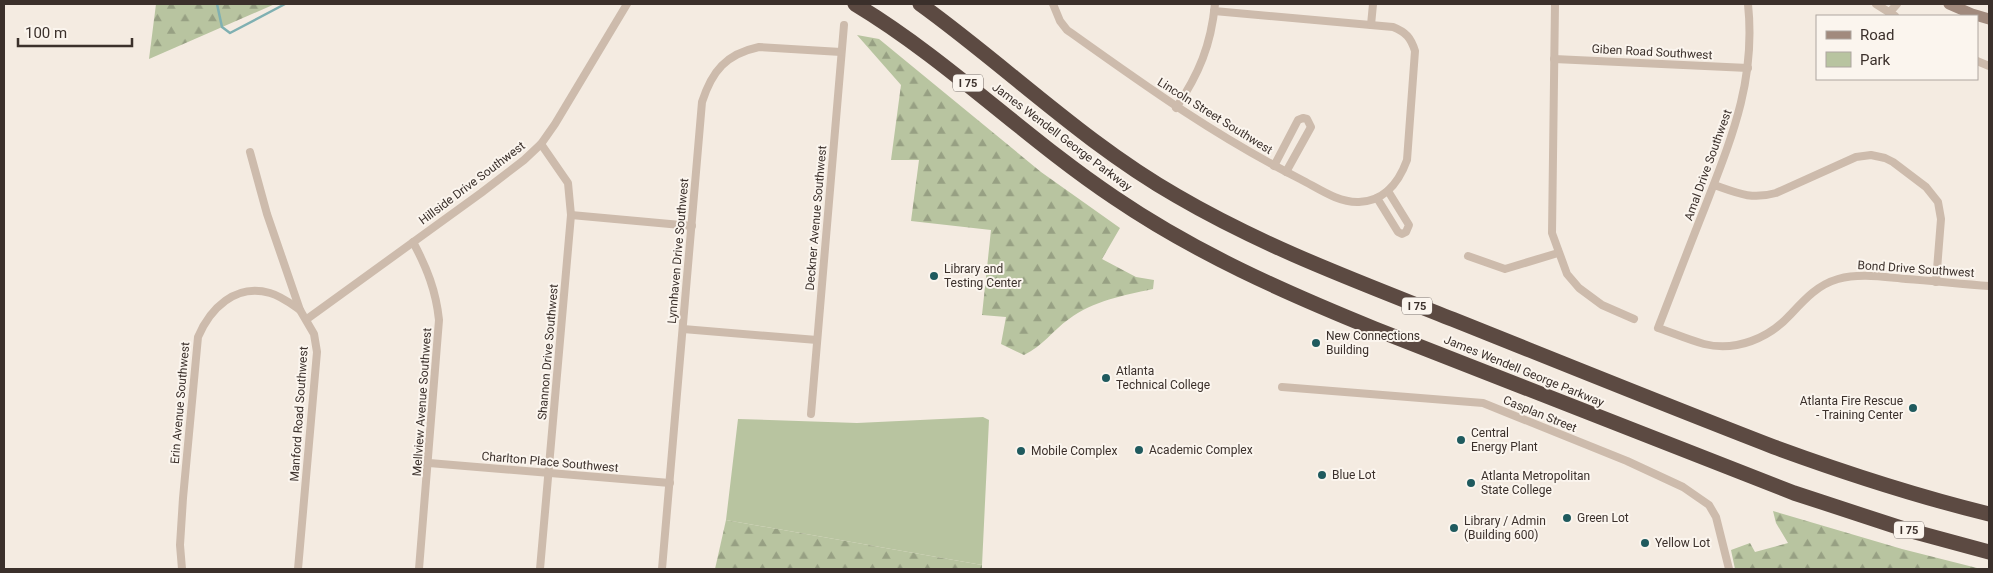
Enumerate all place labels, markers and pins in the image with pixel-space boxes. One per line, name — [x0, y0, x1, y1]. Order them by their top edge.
place label: Library and Testing Center — [944, 262, 1021, 290]
marker: Library and Testing Center — [928, 270, 940, 282]
place label: New Connections Building — [1326, 329, 1420, 357]
marker: New Connections Building — [1310, 337, 1322, 349]
place label: Atlanta Technical College — [1116, 364, 1210, 392]
marker: Atlanta Technical College — [1100, 372, 1112, 384]
place label: Atlanta Fire Rescue - Training Center — [1800, 394, 1903, 422]
marker: Atlanta Fire Rescue - Training Center — [1907, 402, 1919, 414]
place label: Central Energy Plant — [1471, 426, 1538, 454]
marker: Central Energy Plant — [1455, 434, 1467, 446]
place label: Academic Complex — [1149, 443, 1253, 457]
place label: Mobile Complex — [1031, 444, 1117, 458]
marker: Academic Complex — [1133, 444, 1145, 456]
marker: Mobile Complex — [1015, 445, 1027, 457]
place label: Blue Lot — [1332, 468, 1376, 482]
marker: Blue Lot — [1316, 469, 1328, 481]
place label: Atlanta Metropolitan State College — [1481, 469, 1590, 497]
marker: Atlanta Metropolitan State College — [1465, 477, 1477, 489]
place label: Green Lot — [1577, 511, 1629, 525]
marker: Green Lot — [1561, 512, 1573, 524]
place label: Library / Admin (Building 600) — [1464, 514, 1546, 542]
marker: Library / Admin (Building 600) — [1448, 522, 1460, 534]
place label: Yellow Lot — [1655, 536, 1710, 550]
marker: Yellow Lot — [1639, 537, 1651, 549]

